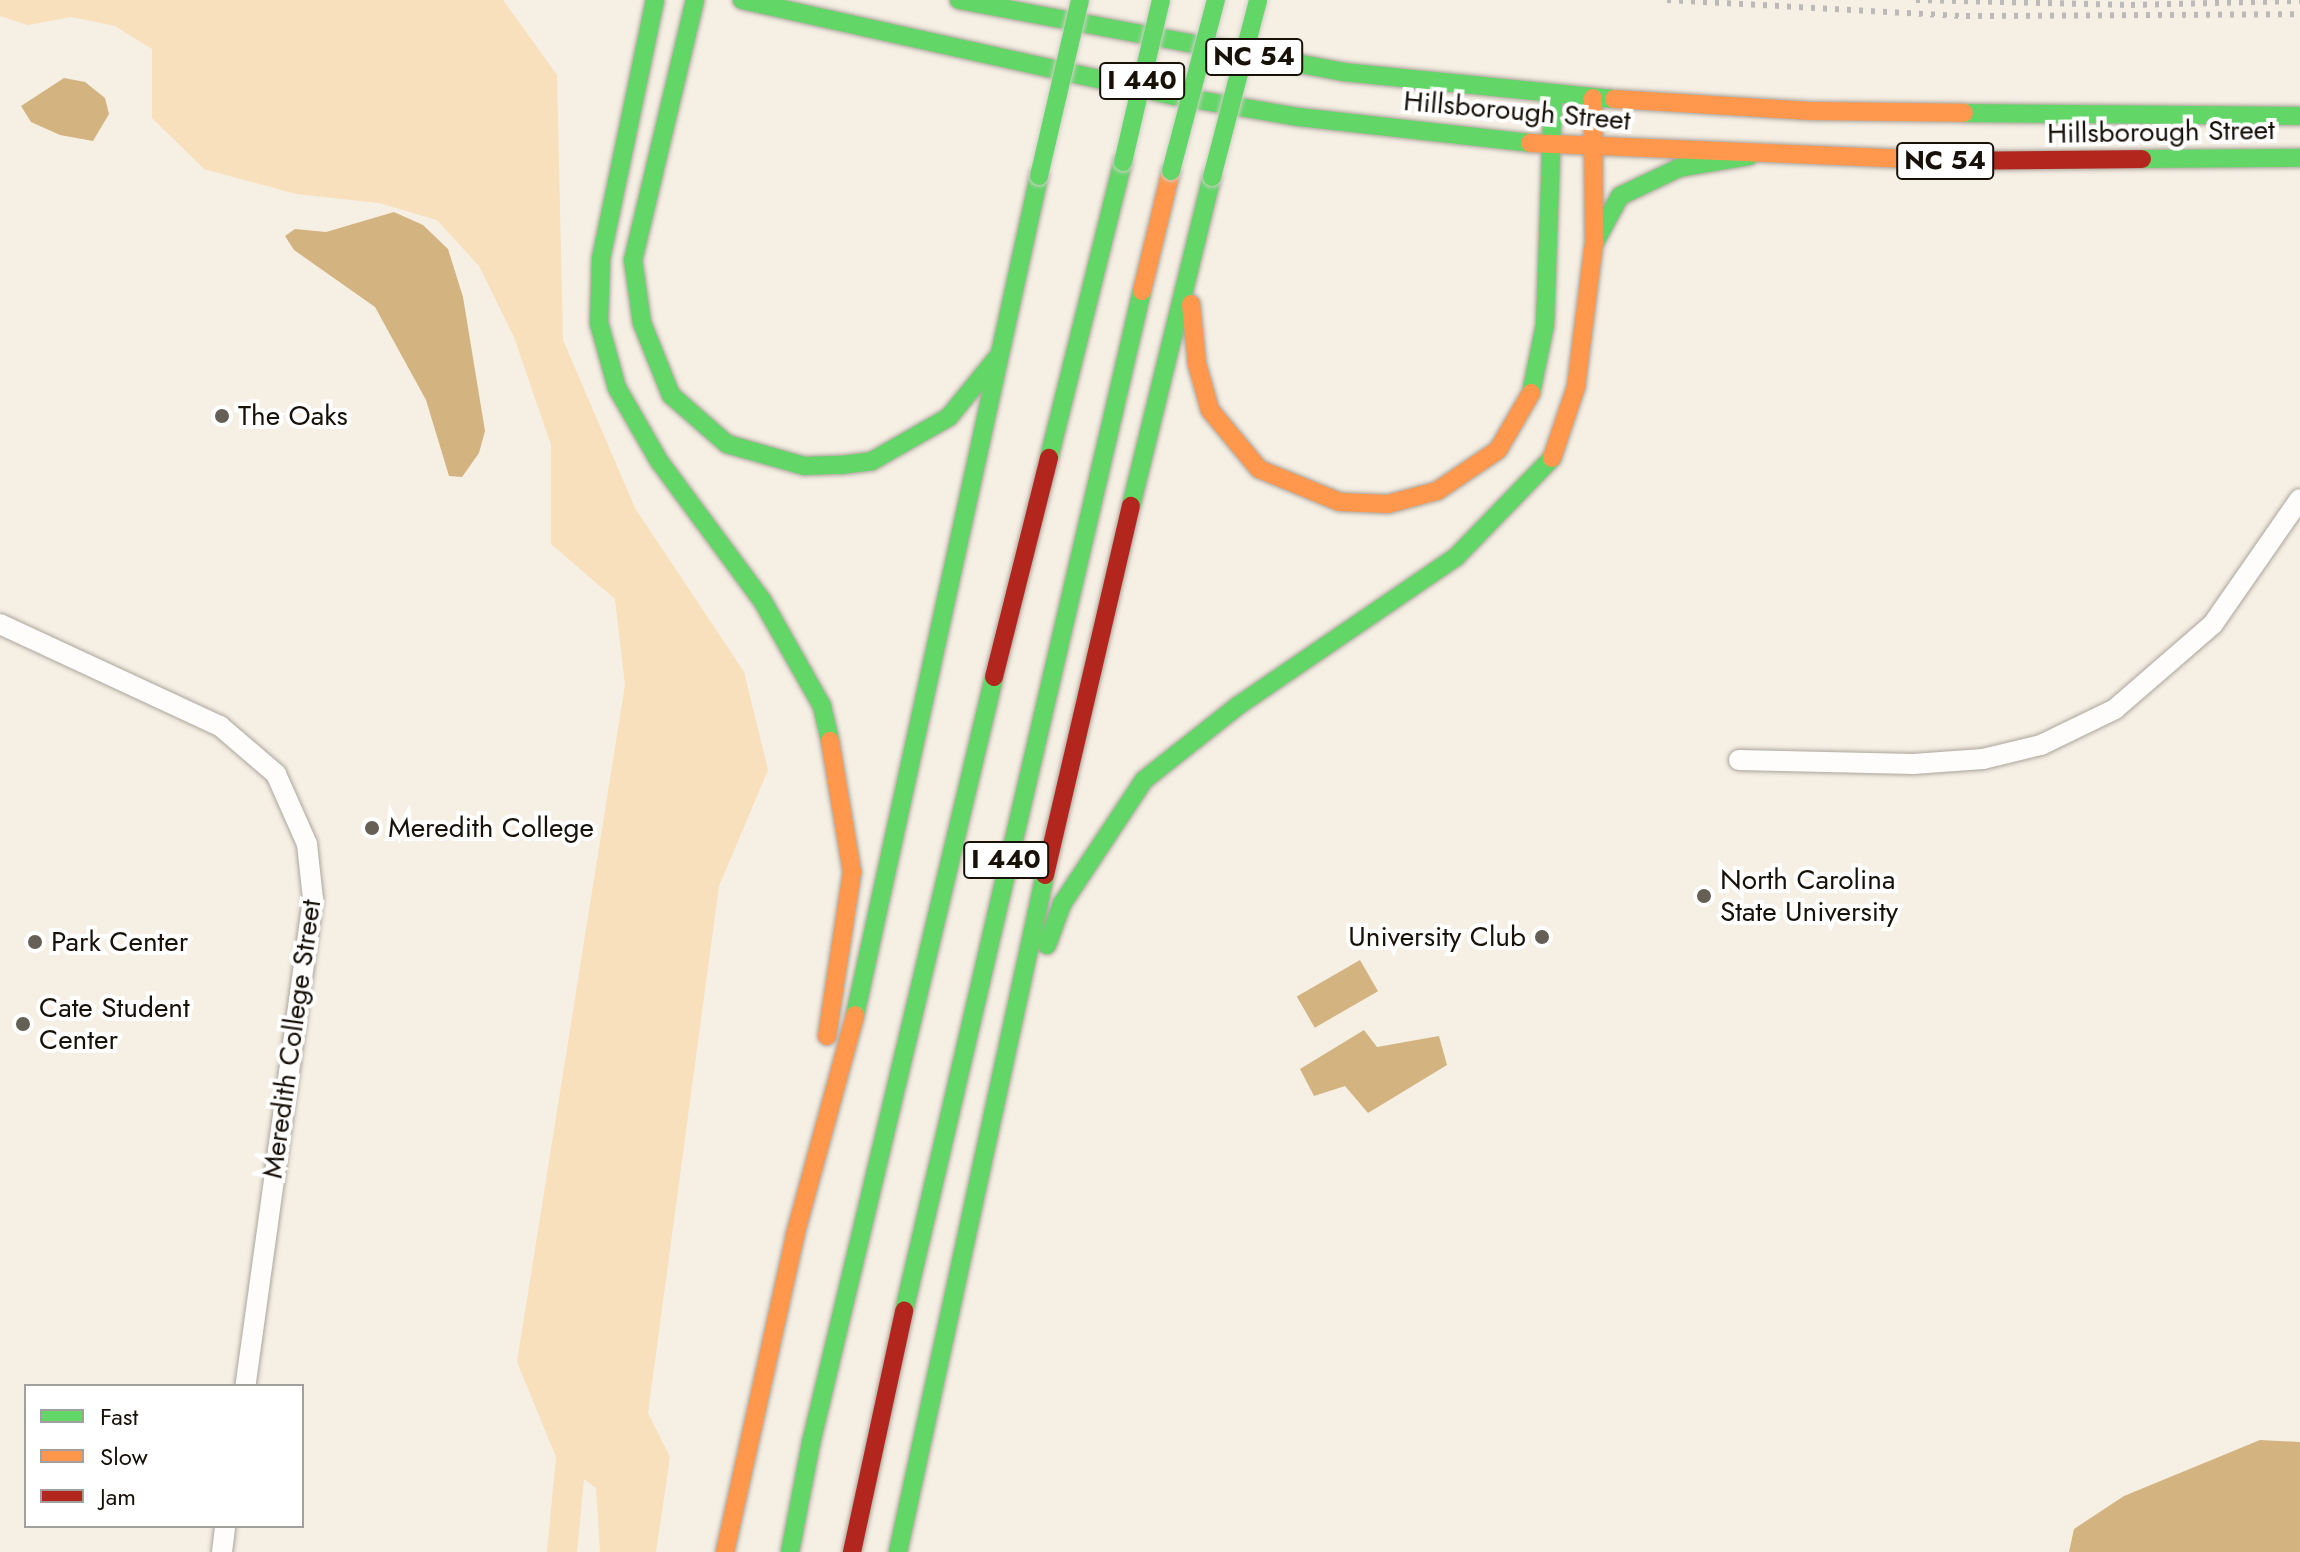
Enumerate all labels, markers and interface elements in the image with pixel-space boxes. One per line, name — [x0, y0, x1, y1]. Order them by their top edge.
road number: NC 54 — [1204, 35, 1304, 79]
road number: I 440 — [1098, 59, 1186, 103]
street label: Hillsborough Street — [1402, 84, 1632, 138]
street label: Hillsborough Street — [2047, 113, 2275, 151]
road number: NC 54 — [1895, 139, 1995, 183]
place label: The Oaks — [238, 399, 348, 433]
marker: The Oaks — [213, 407, 231, 425]
place label: Meredith College — [388, 811, 594, 845]
marker: Meredith College — [363, 819, 381, 837]
road number: I 440 — [962, 838, 1050, 882]
place label: North Carolina State University — [1720, 863, 1898, 929]
marker: North Carolina State University — [1695, 887, 1713, 905]
street label: Meredith College Street — [256, 897, 328, 1181]
place label: University Club — [1348, 920, 1526, 954]
place label: Park Center — [51, 925, 188, 959]
marker: University Club — [1533, 928, 1551, 946]
marker: Park Center — [26, 933, 44, 951]
place label: Cate Student Center — [39, 991, 190, 1057]
marker: Cate Student Center — [14, 1015, 32, 1033]
legend — [24, 1384, 304, 1528]
text: Fast — [100, 1399, 138, 1434]
text: Slow — [100, 1439, 148, 1474]
text: Jam — [100, 1479, 136, 1514]

